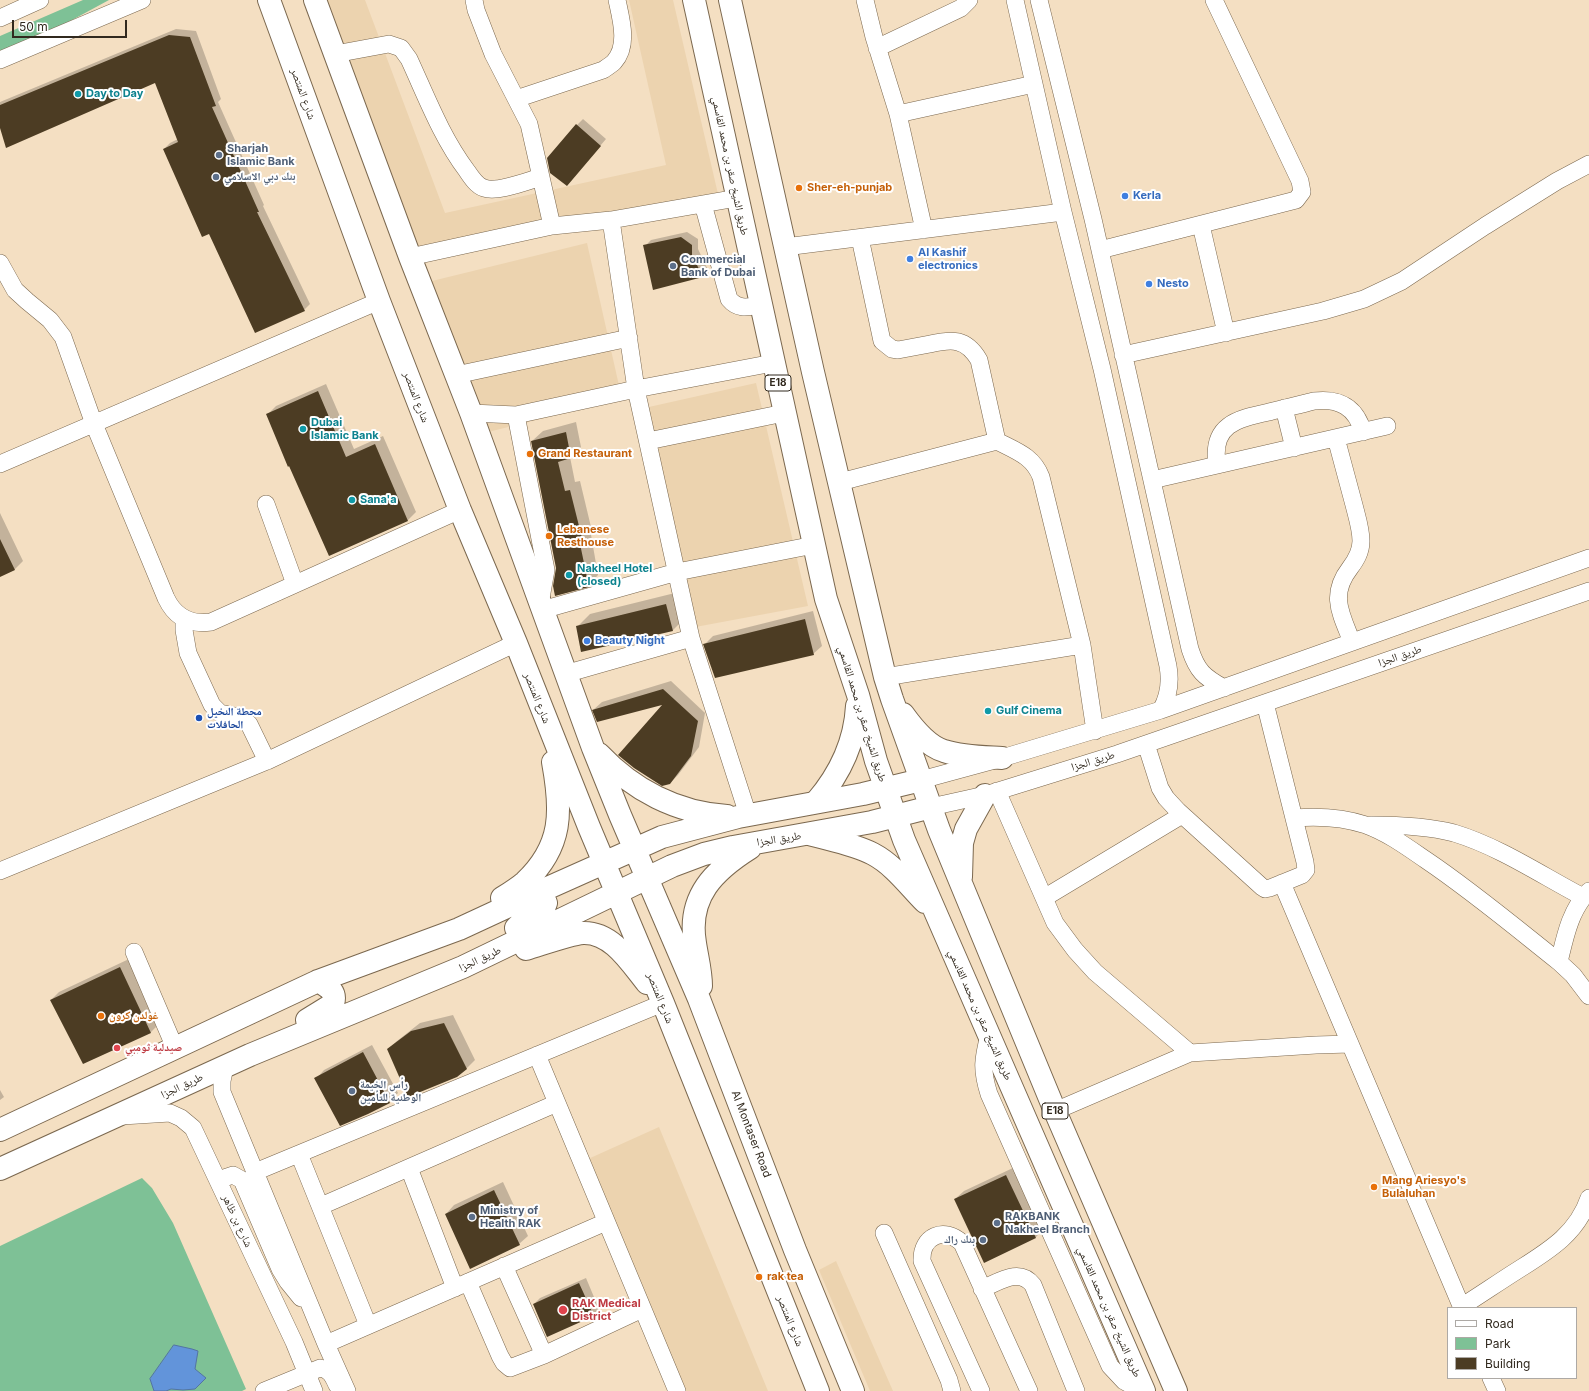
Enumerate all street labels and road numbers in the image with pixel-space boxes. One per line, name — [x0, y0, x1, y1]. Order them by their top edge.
street label: شارع المنتصر — [288, 67, 318, 121]
street label: طريق الشيخ صقر بن محمد القاسمي — [709, 95, 751, 237]
street label: شارع المنتصر — [400, 370, 432, 424]
road number: E18 — [765, 375, 791, 391]
street label: طريق الجزا — [1377, 642, 1423, 670]
street label: طريق الشيخ صقر بن محمد القاسمي — [835, 644, 889, 784]
street label: شارع المنتصر — [521, 671, 553, 725]
street label: طريق الجزا — [1070, 748, 1116, 774]
street label: طريق الجزا — [756, 829, 802, 849]
street label: طريق الجزا — [457, 944, 503, 974]
street label: طريق الشيخ صقر بن محمد القاسمي — [945, 948, 1015, 1082]
street label: شارع المنتصر — [644, 971, 676, 1025]
street label: طريق الجزا — [159, 1071, 205, 1101]
street label: Al Montaser Road — [728, 1089, 774, 1179]
road number: E18 — [1042, 1103, 1068, 1119]
street label: شارع بن ظاهر — [219, 1193, 255, 1249]
street label: طريق الشيخ صقر بن محمد القاسمي — [1074, 1245, 1144, 1379]
street label: شارع المنتصر — [774, 1294, 806, 1348]

